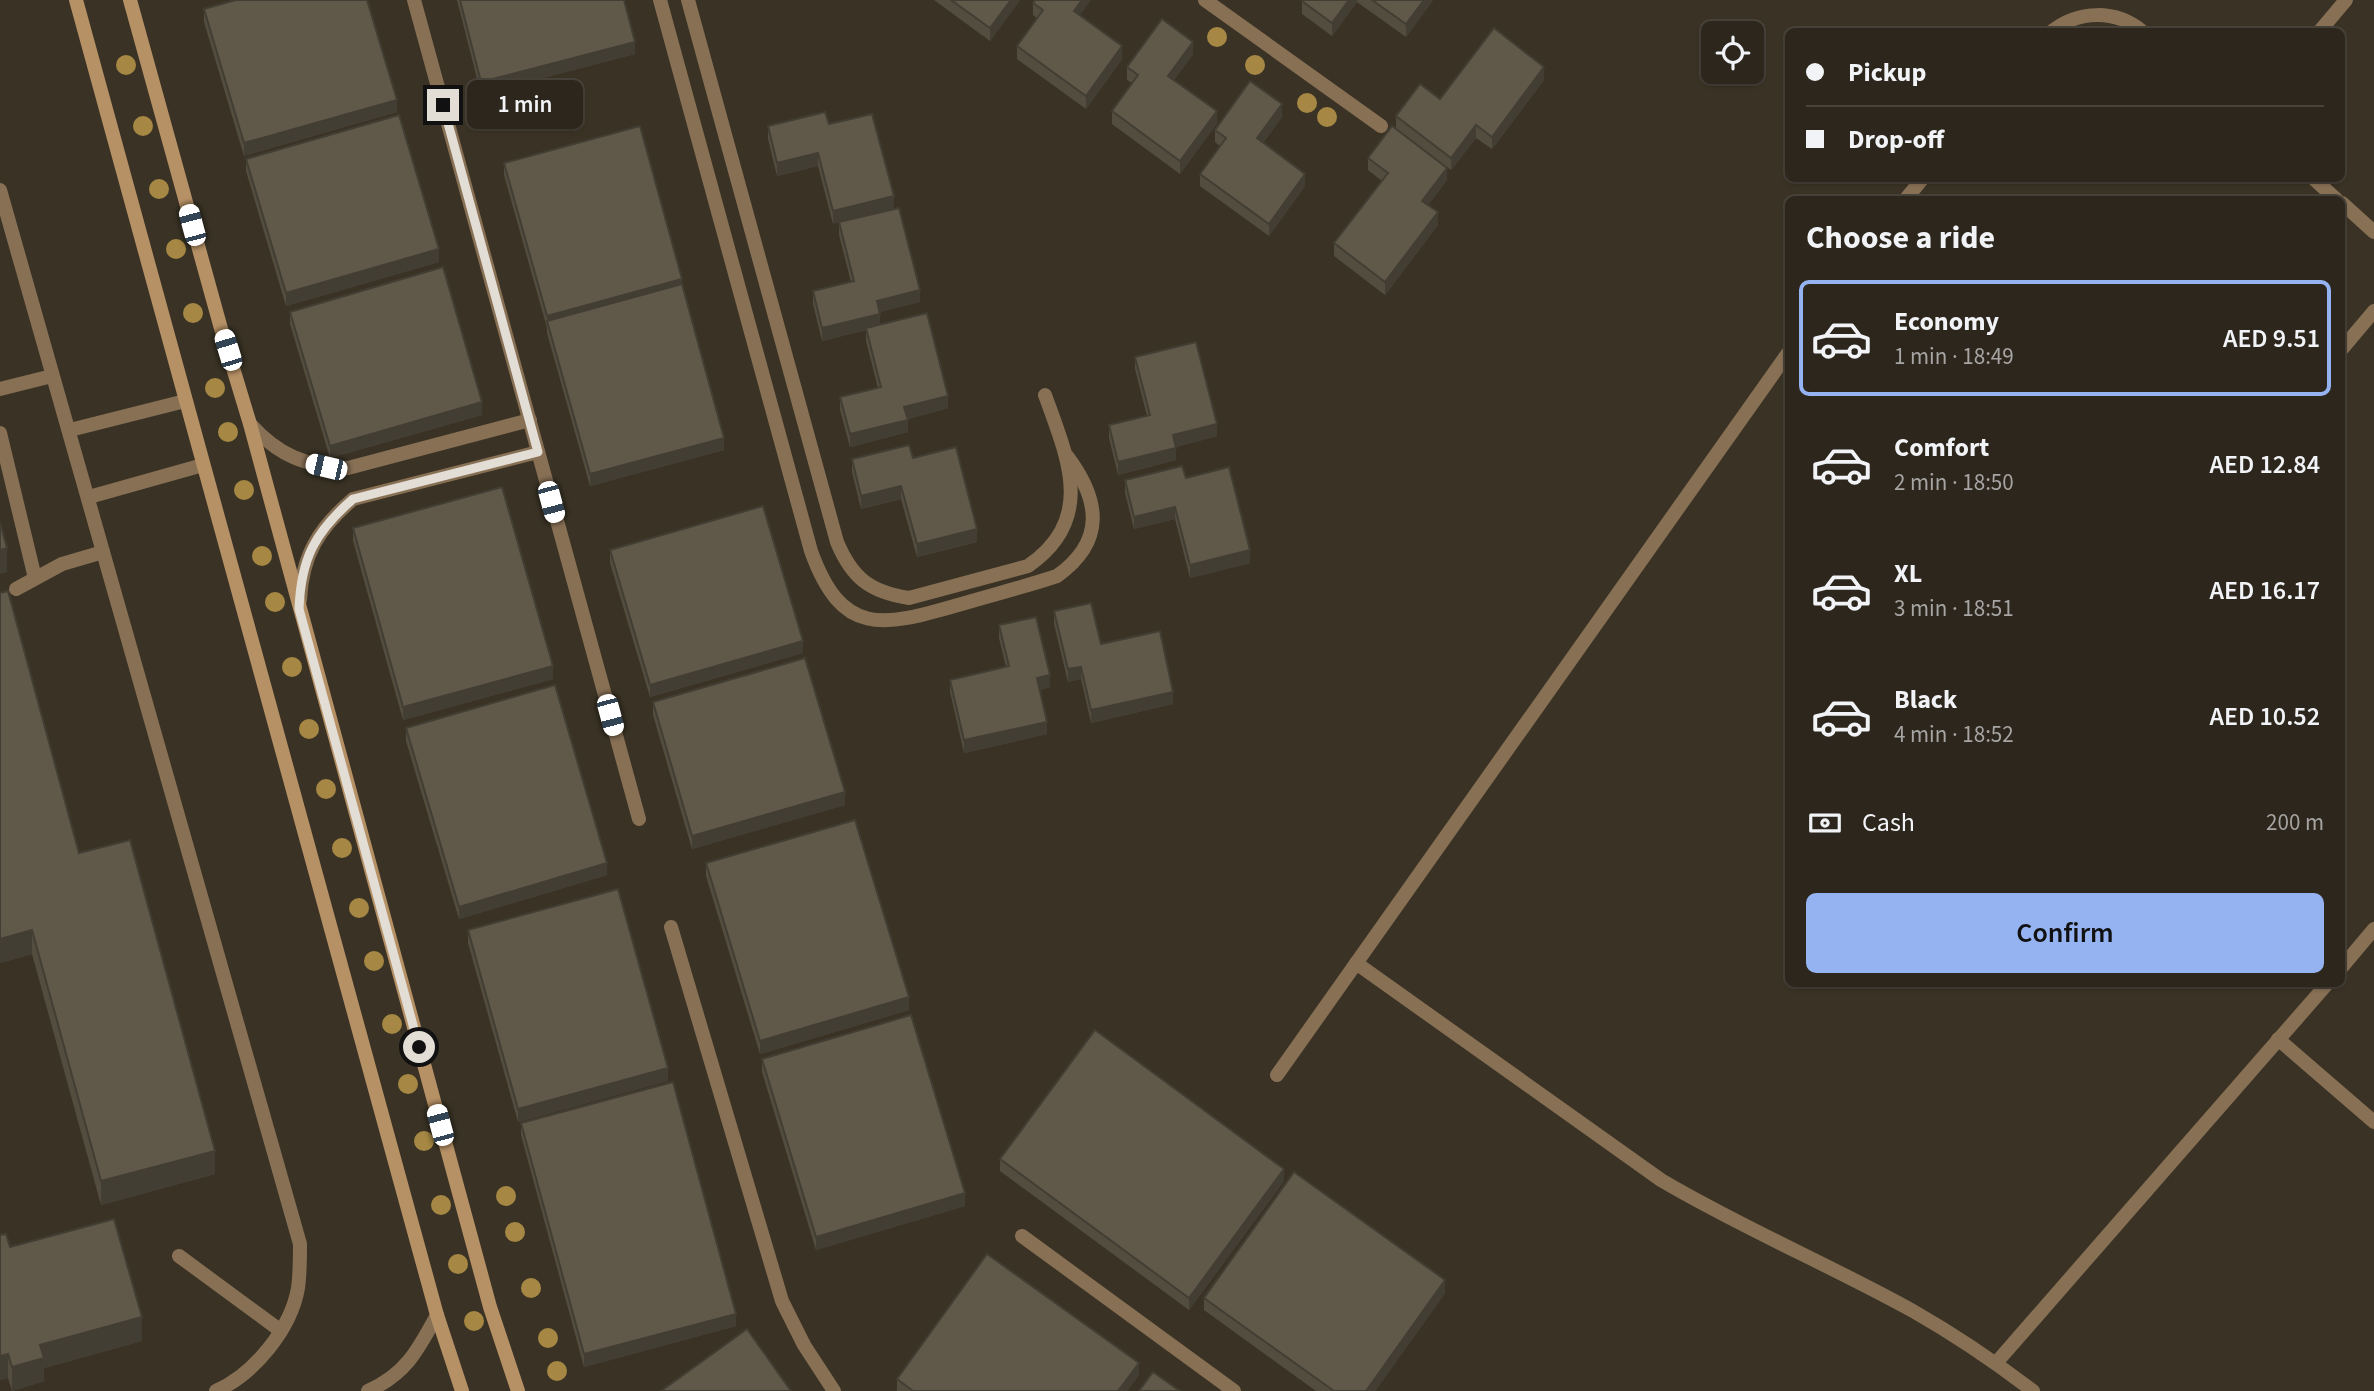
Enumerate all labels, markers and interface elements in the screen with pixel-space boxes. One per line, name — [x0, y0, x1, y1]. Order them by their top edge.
map controls — [1701, 21, 1764, 84]
button: locate — [1701, 21, 1764, 84]
text: Pickup — [1848, 54, 1926, 91]
callout: 1 min — [467, 80, 583, 130]
text: 1 min — [498, 88, 552, 121]
route end — [427, 89, 459, 121]
text: Drop-off — [1848, 121, 1944, 158]
car — [177, 202, 208, 248]
text: Choose a ride — [1806, 215, 1995, 261]
text: Economy — [1894, 303, 1999, 340]
icon: car — [1810, 307, 1873, 370]
text: AED 9.51 — [2223, 320, 2320, 357]
car — [212, 327, 245, 373]
text: 1 min · 18:49 — [1894, 340, 2014, 373]
text: Comfort — [1894, 429, 1989, 466]
icon: car — [1810, 433, 1873, 496]
text: AED 12.84 — [2210, 446, 2320, 483]
car — [304, 452, 349, 482]
text: 2 min · 18:50 — [1894, 466, 2014, 499]
car — [536, 479, 567, 525]
text: XL — [1894, 555, 1922, 592]
icon: car — [1810, 559, 1873, 622]
text: AED 16.17 — [2210, 572, 2320, 609]
text: 3 min · 18:51 — [1894, 592, 2014, 625]
text: Black — [1894, 681, 1957, 718]
icon: car — [1810, 685, 1873, 748]
car — [595, 692, 626, 738]
text: AED 10.52 — [2210, 698, 2320, 735]
text: 4 min · 18:52 — [1894, 718, 2014, 751]
icon: cash — [1806, 804, 1844, 842]
text: Cash — [1862, 804, 1915, 841]
text: 200 m — [2266, 806, 2324, 839]
button: Confirm — [1806, 893, 2324, 973]
route start — [403, 1031, 435, 1063]
car — [425, 1102, 456, 1148]

